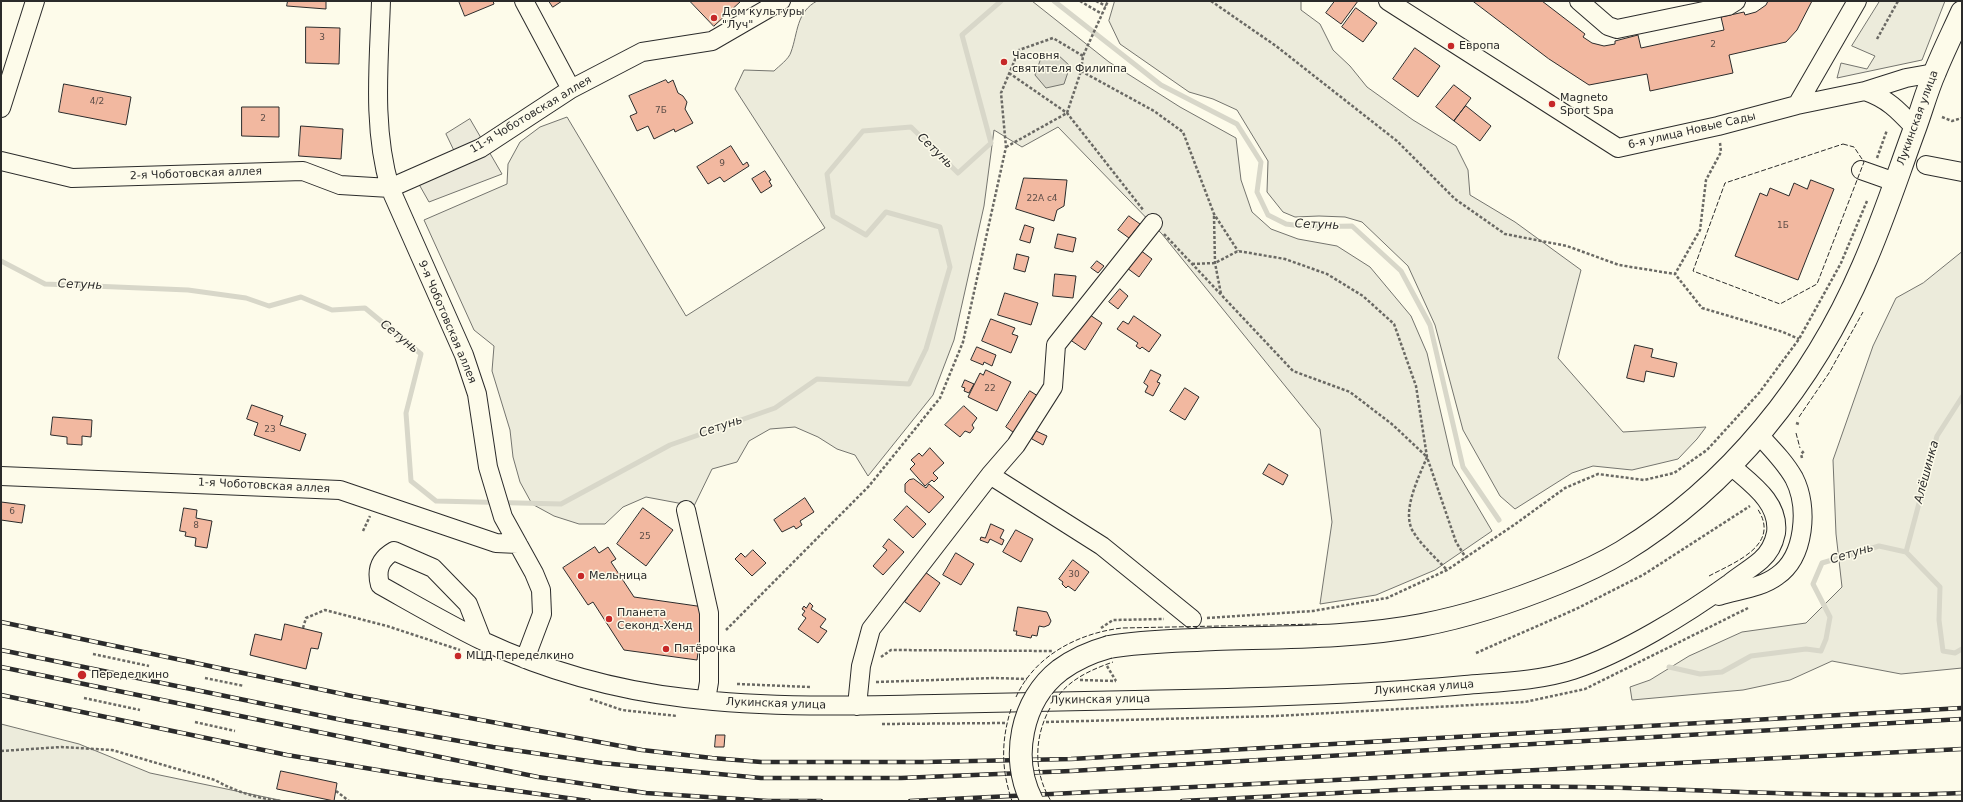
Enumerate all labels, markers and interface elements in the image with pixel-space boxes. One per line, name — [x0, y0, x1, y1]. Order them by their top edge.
place label: Дом культуры "Луч" — [722, 5, 804, 31]
marker: Дом культуры "Луч" — [709, 13, 719, 23]
house number: 3 — [319, 33, 325, 43]
place label: Европа — [1459, 39, 1500, 53]
house number: 2 — [1710, 40, 1716, 50]
marker: Европа — [1446, 41, 1456, 51]
place label: Часовня святителя Филиппа — [1012, 49, 1127, 75]
marker: Часовня святителя Филиппа — [999, 57, 1009, 67]
street label: Лукинская улица — [1895, 69, 1941, 167]
street label: 11-я Чоботовская аллея — [468, 73, 594, 157]
place label: Magneto Sport Spa — [1560, 91, 1614, 117]
house number: 4/2 — [90, 97, 104, 107]
marker: Magneto Sport Spa — [1547, 99, 1557, 109]
house number: 7Б — [655, 106, 667, 116]
street label: 6-я улица Новые Сады — [1627, 110, 1757, 152]
house number: 2 — [260, 114, 266, 124]
water label: Сетунь — [914, 130, 956, 172]
house number: 9 — [719, 159, 725, 169]
street label: 2-я Чоботовская аллея — [130, 165, 262, 183]
house number: 22А с4 — [1026, 194, 1058, 204]
water label: Сетунь — [1294, 217, 1340, 233]
house number: 1Б — [1777, 221, 1789, 231]
street label: 9-я Чоботовская аллея — [415, 259, 479, 385]
water label: Сетунь — [57, 277, 103, 293]
water label: Сетунь — [377, 317, 421, 357]
house number: 22 — [984, 384, 996, 394]
water label: Сетунь — [697, 413, 745, 441]
house number: 23 — [264, 425, 276, 435]
water label: Алёшинка — [1912, 439, 1942, 505]
street label: 1-я Чоботовская аллея — [198, 476, 330, 496]
house number: 6 — [9, 507, 15, 517]
house number: 8 — [193, 521, 199, 531]
house number: 25 — [639, 532, 651, 542]
water label: Сетунь — [1828, 541, 1876, 567]
place label: Мельница — [589, 569, 647, 583]
house number: 30 — [1068, 570, 1080, 580]
marker: Мельница — [576, 571, 586, 581]
place label: Планета Секонд-Хенд — [617, 606, 693, 632]
marker: Планета Секонд-Хенд — [604, 614, 614, 624]
place label: Пятёрочка — [674, 642, 736, 656]
marker: Пятёрочка — [661, 644, 671, 654]
place label: МЦД Переделкино — [466, 649, 574, 663]
marker: МЦД Переделкино — [453, 651, 463, 661]
place label: Переделкино — [91, 668, 169, 682]
marker: Переделкино — [76, 669, 88, 681]
street label: Лукинская улица — [1374, 678, 1474, 698]
street label: Лукинская улица — [1050, 693, 1150, 707]
street label: Лукинская улица — [726, 696, 826, 712]

